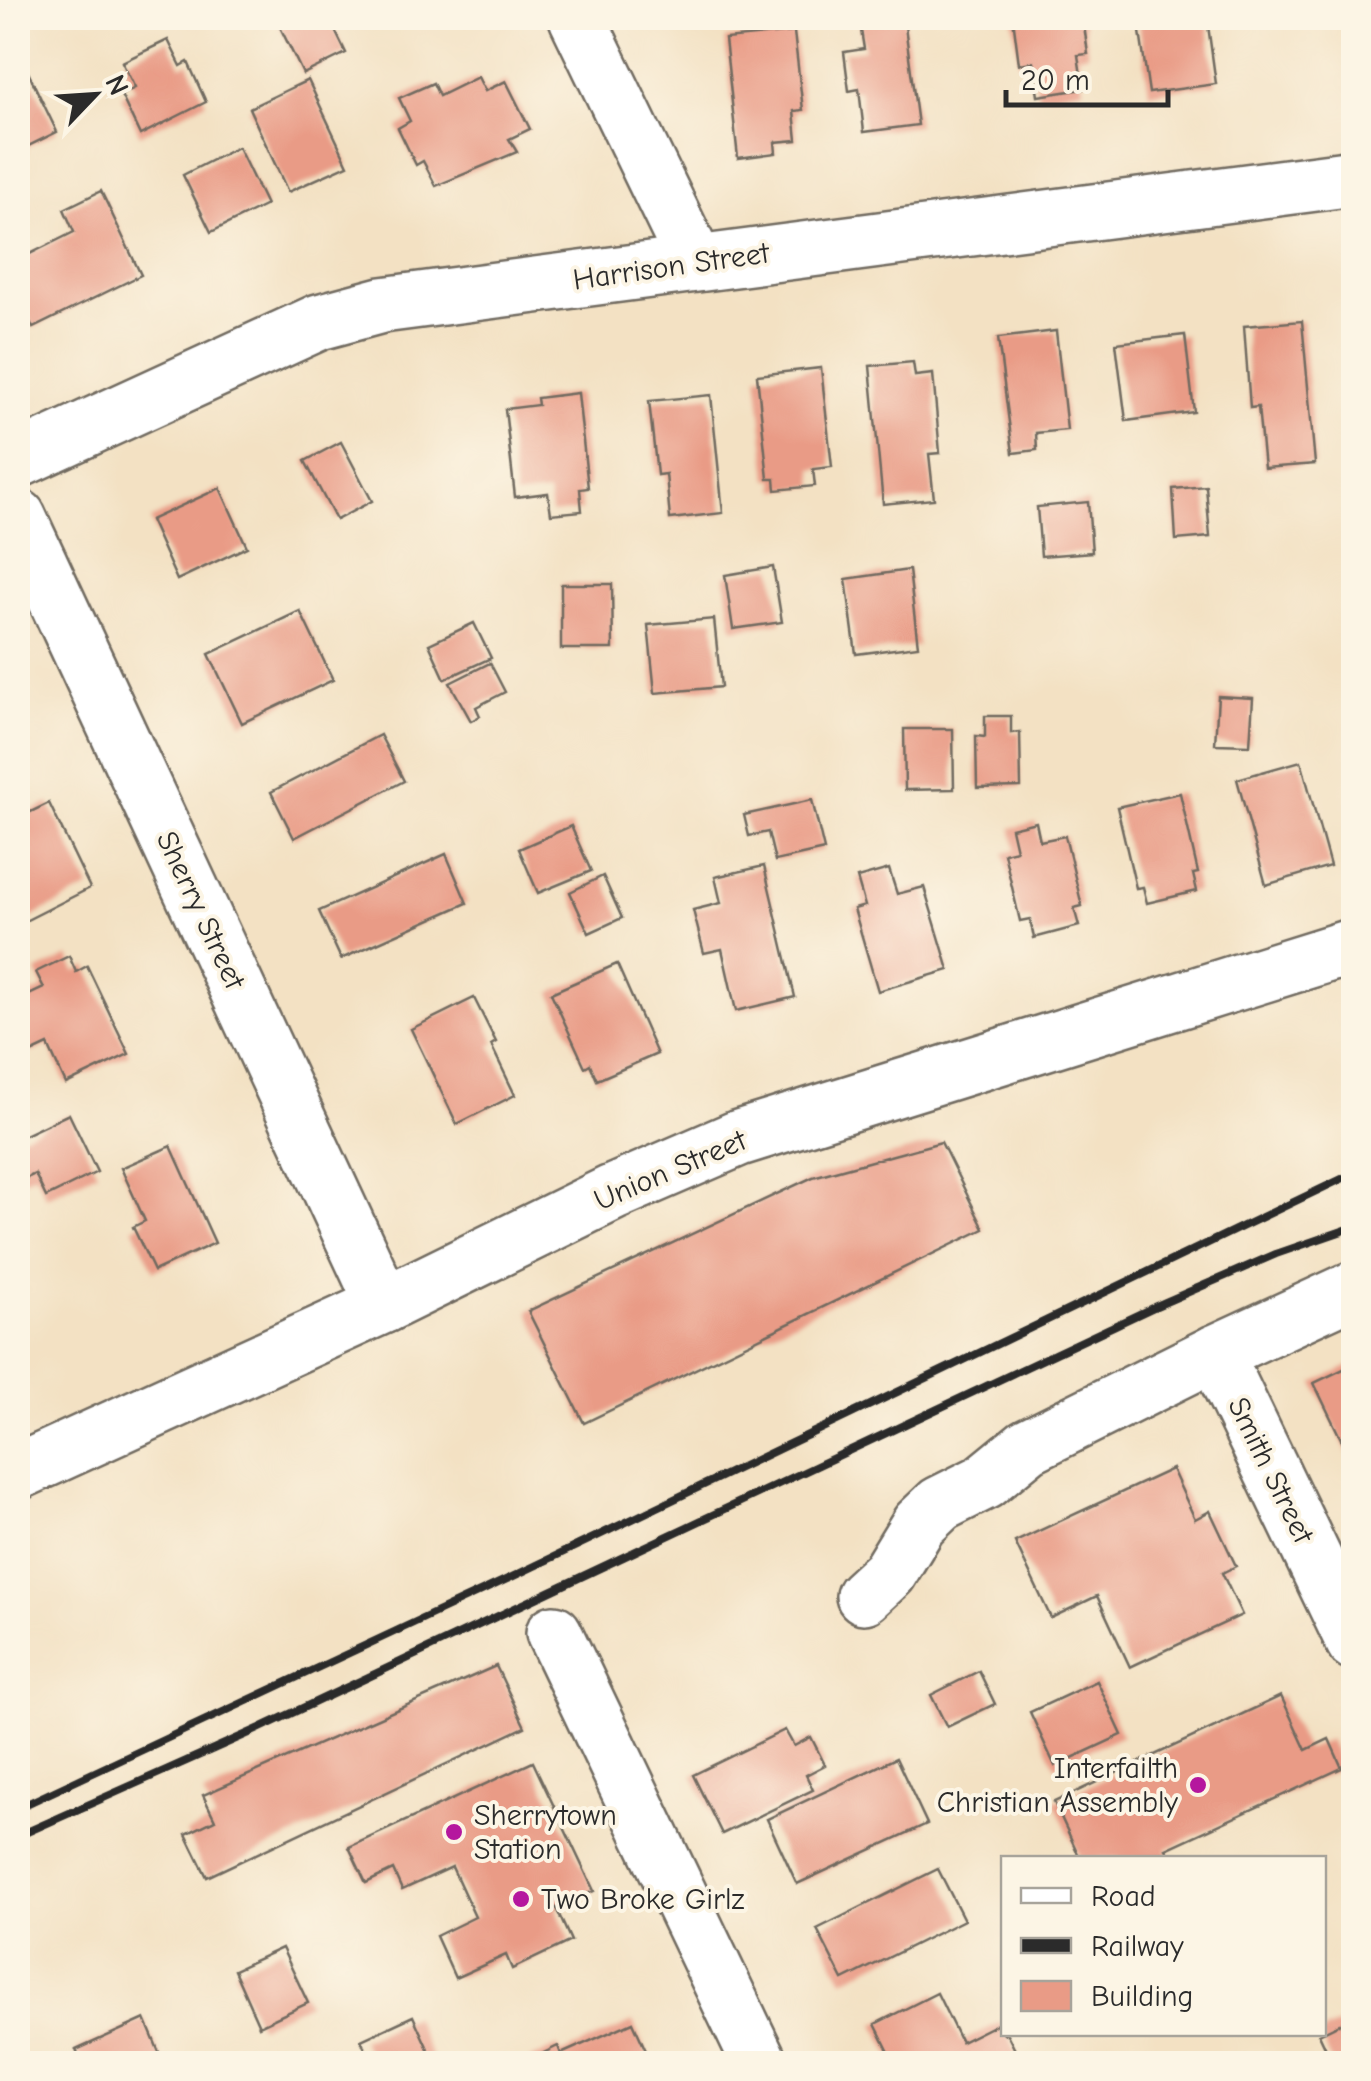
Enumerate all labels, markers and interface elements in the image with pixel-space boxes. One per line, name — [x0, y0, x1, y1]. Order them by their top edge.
north arrow — [45, 45, 145, 145]
scale bar — [1006, 45, 1168, 107]
text: 20 m — [1021, 63, 1090, 98]
text: N — [98, 70, 135, 100]
street label: Harrison Street — [571, 235, 773, 298]
street label: Sherry Street — [149, 826, 253, 996]
street label: Union Street — [589, 1122, 753, 1218]
street label: Smith Street — [1220, 1392, 1322, 1550]
place label: Interfailth Christian Assembly — [937, 1751, 1179, 1820]
marker: Interfailth Christian Assembly — [1187, 1774, 1209, 1796]
place label: Sherrytown Station — [474, 1798, 617, 1867]
marker: Sherrytown Station — [443, 1821, 465, 1843]
legend — [1001, 1856, 1326, 2036]
text: Road — [1091, 1879, 1156, 1914]
place label: Two Broke Girlz — [541, 1882, 745, 1917]
marker: Two Broke Girlz — [510, 1888, 532, 1910]
text: Railway — [1091, 1929, 1184, 1964]
text: Building — [1091, 1979, 1194, 2014]

